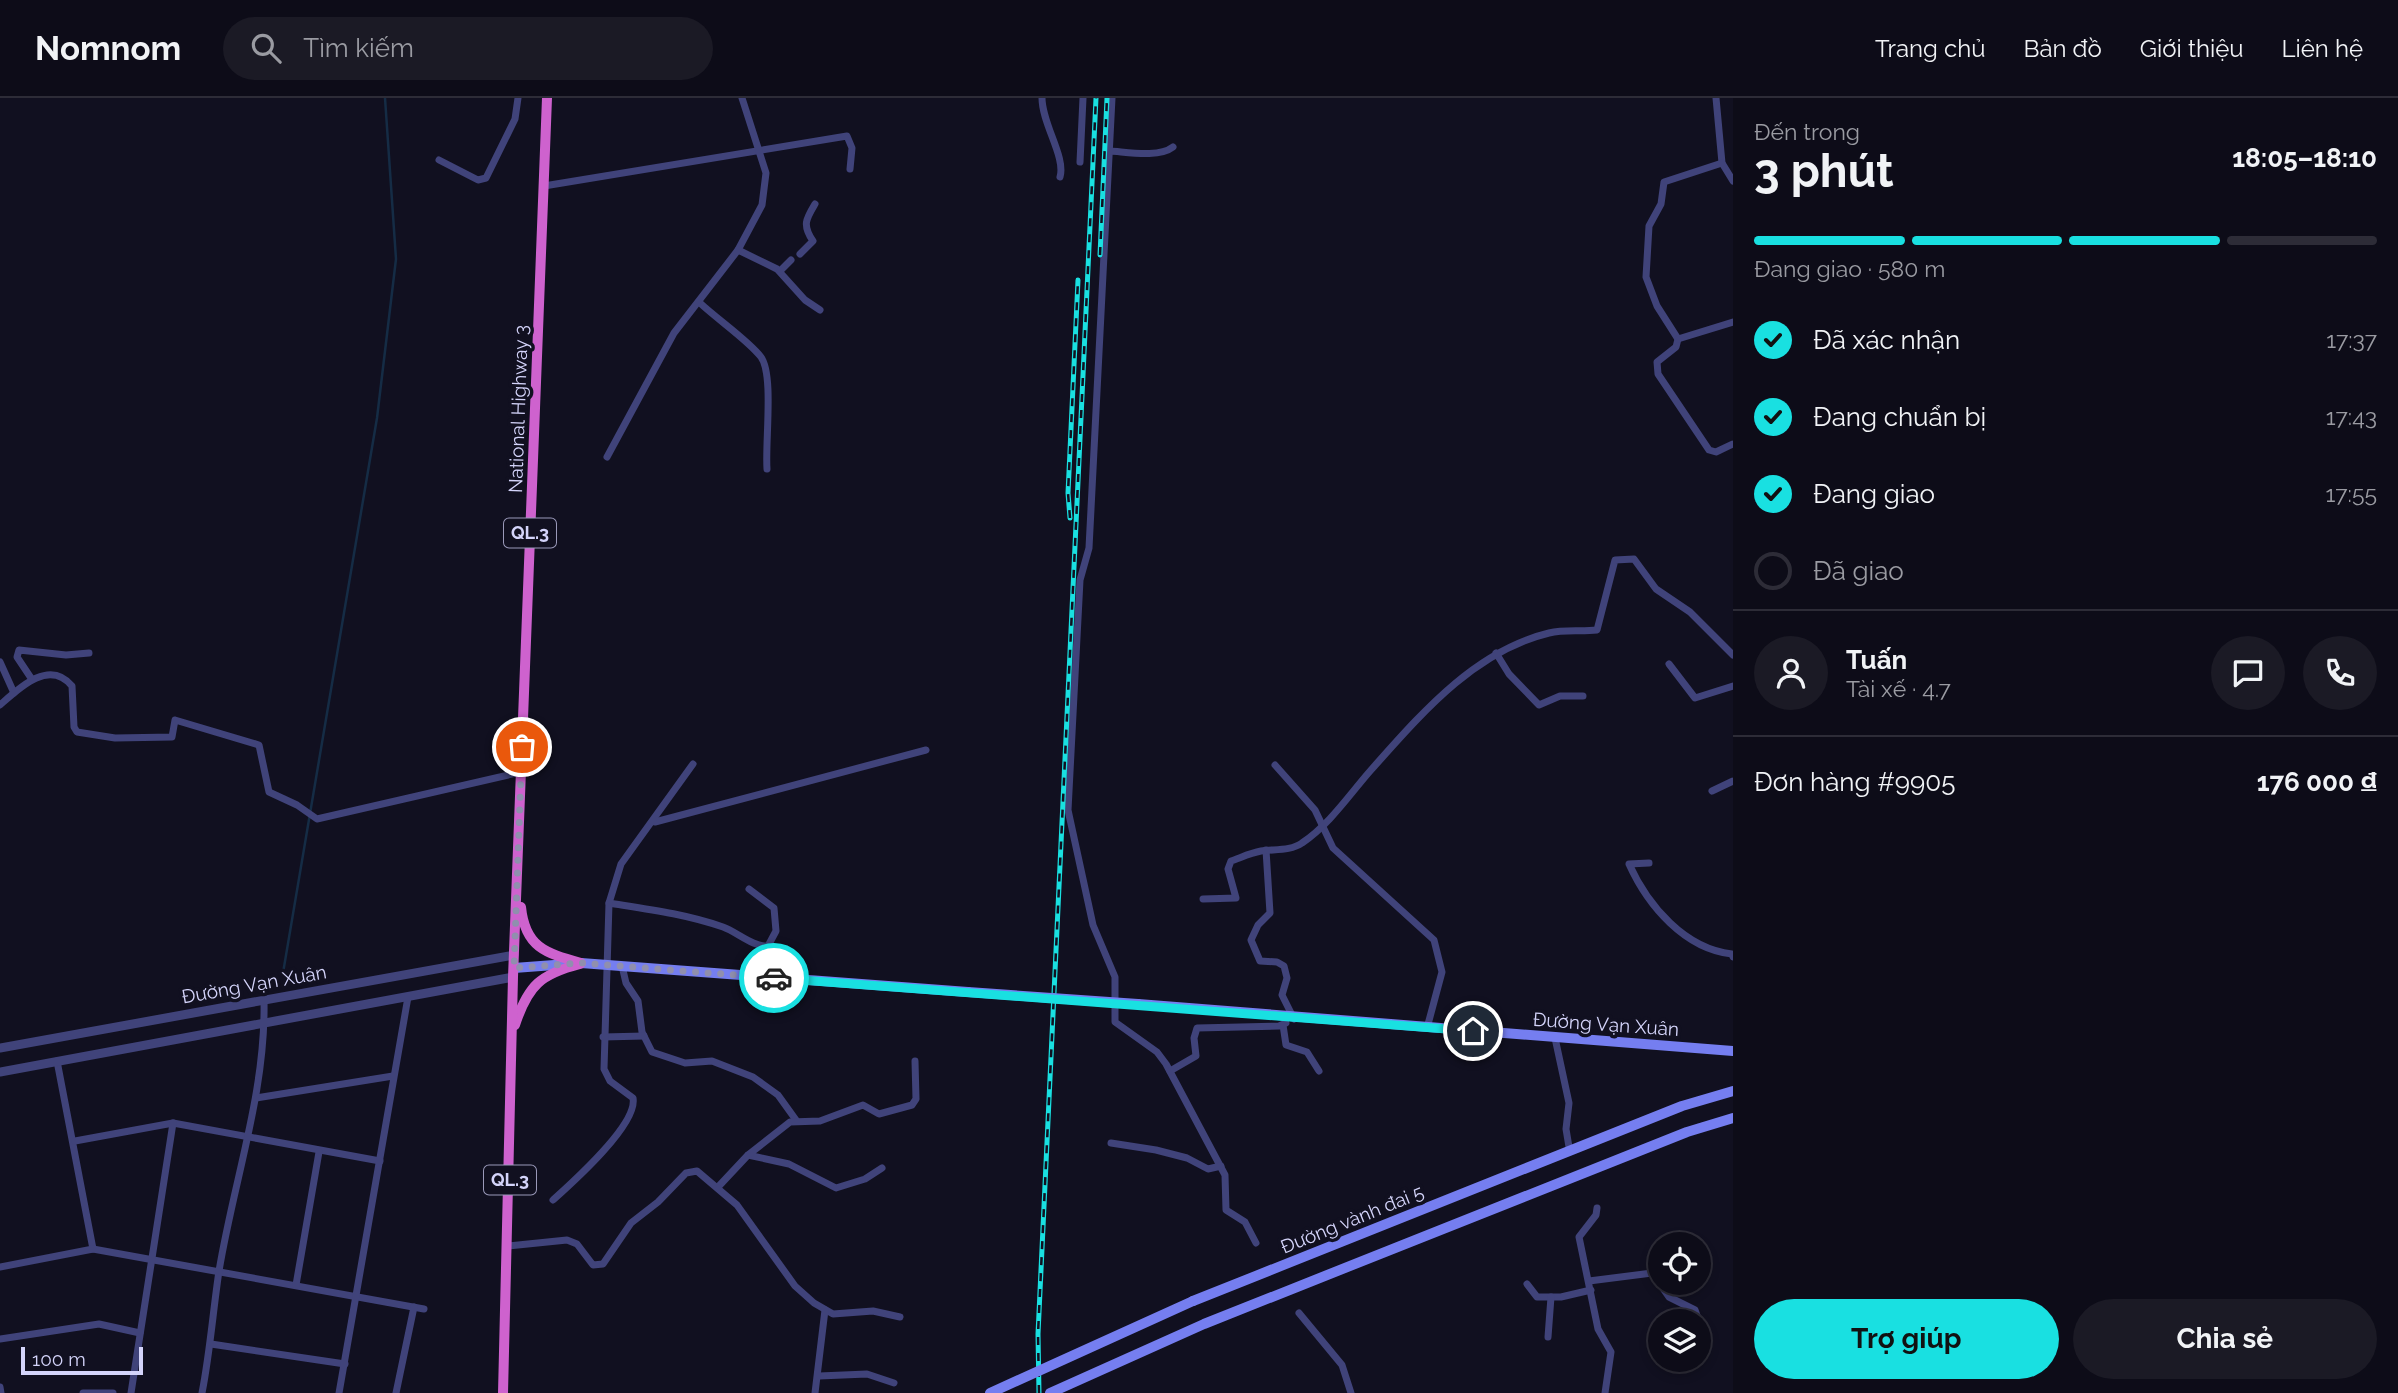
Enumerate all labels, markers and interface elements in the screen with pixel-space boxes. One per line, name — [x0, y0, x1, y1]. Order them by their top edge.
search box — [223, 17, 713, 80]
text: Nomnom — [35, 29, 181, 68]
icon: search — [247, 29, 285, 67]
text: Tìm kiếm — [303, 33, 414, 63]
text: Trang chủ — [1875, 34, 1985, 63]
text: Bản đồ — [2023, 34, 2102, 63]
text: Giới thiệu — [2140, 34, 2243, 63]
text: Liên hệ — [2281, 34, 2363, 63]
text: Đến trong — [1754, 118, 1860, 145]
text: 18:05–18:10 — [2232, 143, 2377, 173]
text: 3 phút — [1754, 144, 1894, 198]
text: Đang giao · 580 m — [1754, 255, 1945, 282]
icon: check — [1754, 321, 1792, 359]
street label: National Highway 3 — [504, 325, 532, 493]
text: Đã xác nhận — [1813, 325, 1960, 355]
text: 17:37 — [2326, 326, 2377, 353]
icon: check — [1754, 398, 1792, 436]
text: Đang chuẩn bị — [1813, 402, 1986, 432]
text: 17:43 — [2326, 403, 2377, 430]
icon: check — [1754, 475, 1792, 513]
text: Đang giao — [1813, 479, 1935, 509]
text: 17:55 — [2326, 480, 2377, 507]
road number: QL.3 — [504, 519, 556, 548]
text: Đã giao — [1813, 556, 1904, 586]
button: person — [1754, 636, 1828, 710]
button: chat — [2211, 636, 2285, 710]
button: phone — [2303, 636, 2377, 710]
text: Tuấn — [1846, 645, 1907, 675]
text: Tài xế · 4.7 — [1846, 675, 1951, 702]
pin — [492, 717, 552, 777]
icon: bag — [503, 728, 541, 766]
text: Đơn hàng #9905 — [1754, 767, 1955, 797]
text: 176 000 ₫ — [2257, 767, 2377, 797]
courier — [739, 943, 809, 1013]
icon: car — [755, 959, 793, 997]
street label: Đường Vạn Xuân — [180, 960, 328, 1008]
pin — [1443, 1001, 1503, 1061]
street label: Đường Vạn Xuân — [1532, 1008, 1680, 1040]
icon: home — [1454, 1012, 1492, 1050]
road number: QL.3 — [484, 1166, 536, 1195]
street label: Đường vành đai 5 — [1277, 1180, 1427, 1258]
map controls — [1648, 1232, 1711, 1372]
button: locate — [1648, 1232, 1711, 1295]
button: Trợ giúp — [1754, 1299, 2059, 1379]
button: Chia sẻ — [2073, 1299, 2377, 1379]
button: layers — [1648, 1309, 1711, 1372]
scale bar — [21, 1344, 144, 1376]
text: 100 m — [32, 1348, 86, 1370]

